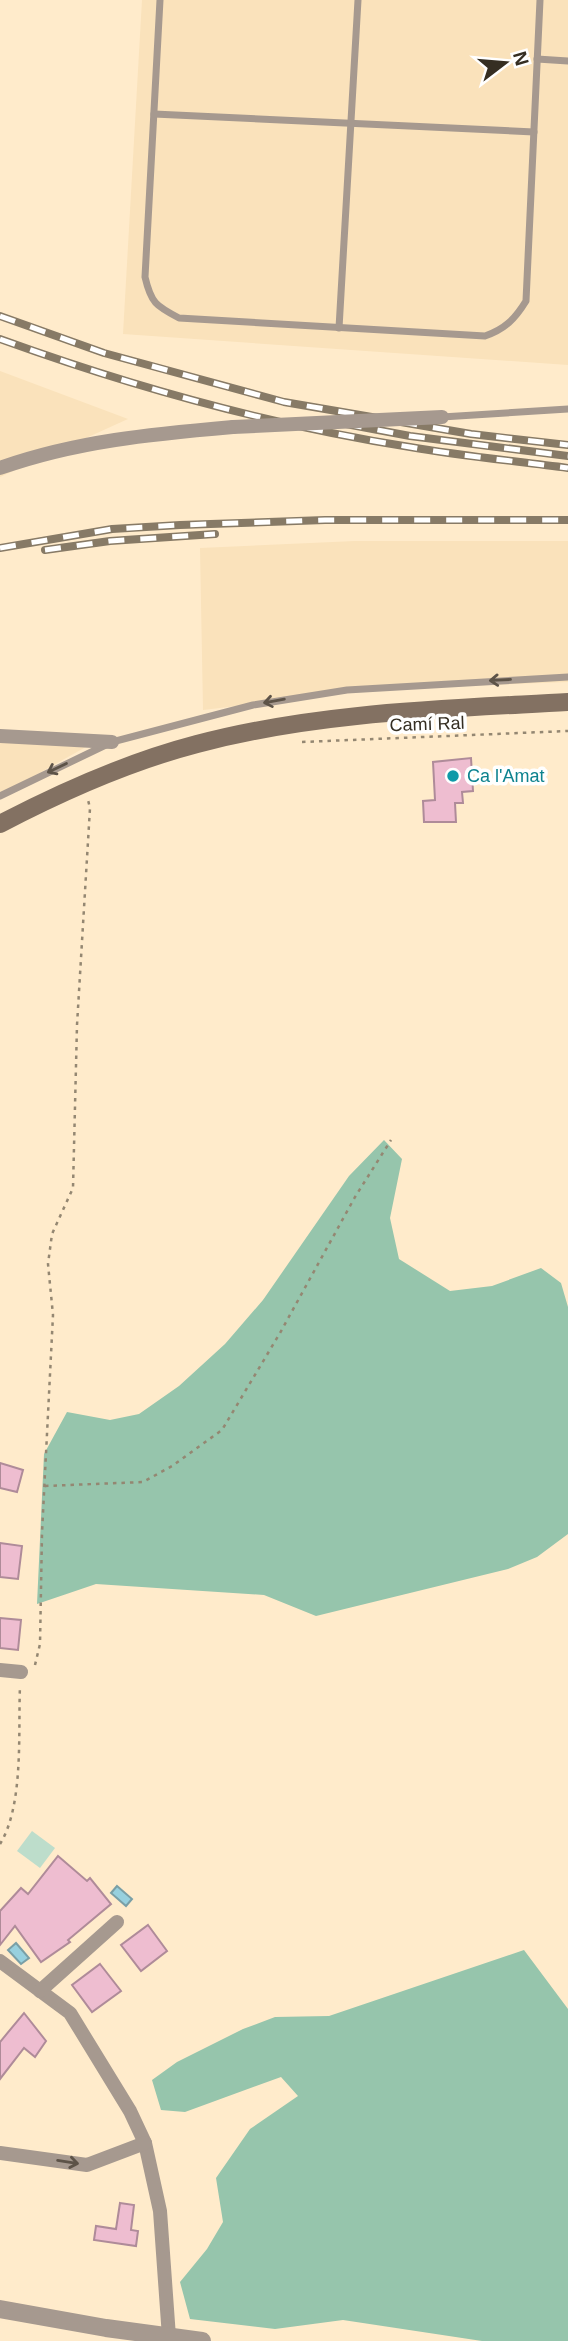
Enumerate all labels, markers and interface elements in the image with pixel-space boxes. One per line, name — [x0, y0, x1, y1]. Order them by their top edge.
north arrow — [470, 28, 540, 98]
text: N — [509, 49, 533, 68]
one-way arrow — [489, 674, 512, 687]
one-way arrow — [263, 695, 285, 708]
street label: Camí Ral — [389, 713, 465, 735]
one-way arrow — [47, 762, 68, 775]
place label: Ca l'Amat — [467, 766, 544, 786]
marker: Ca l'Amat — [445, 768, 461, 784]
one-way arrow — [56, 2156, 79, 2169]

